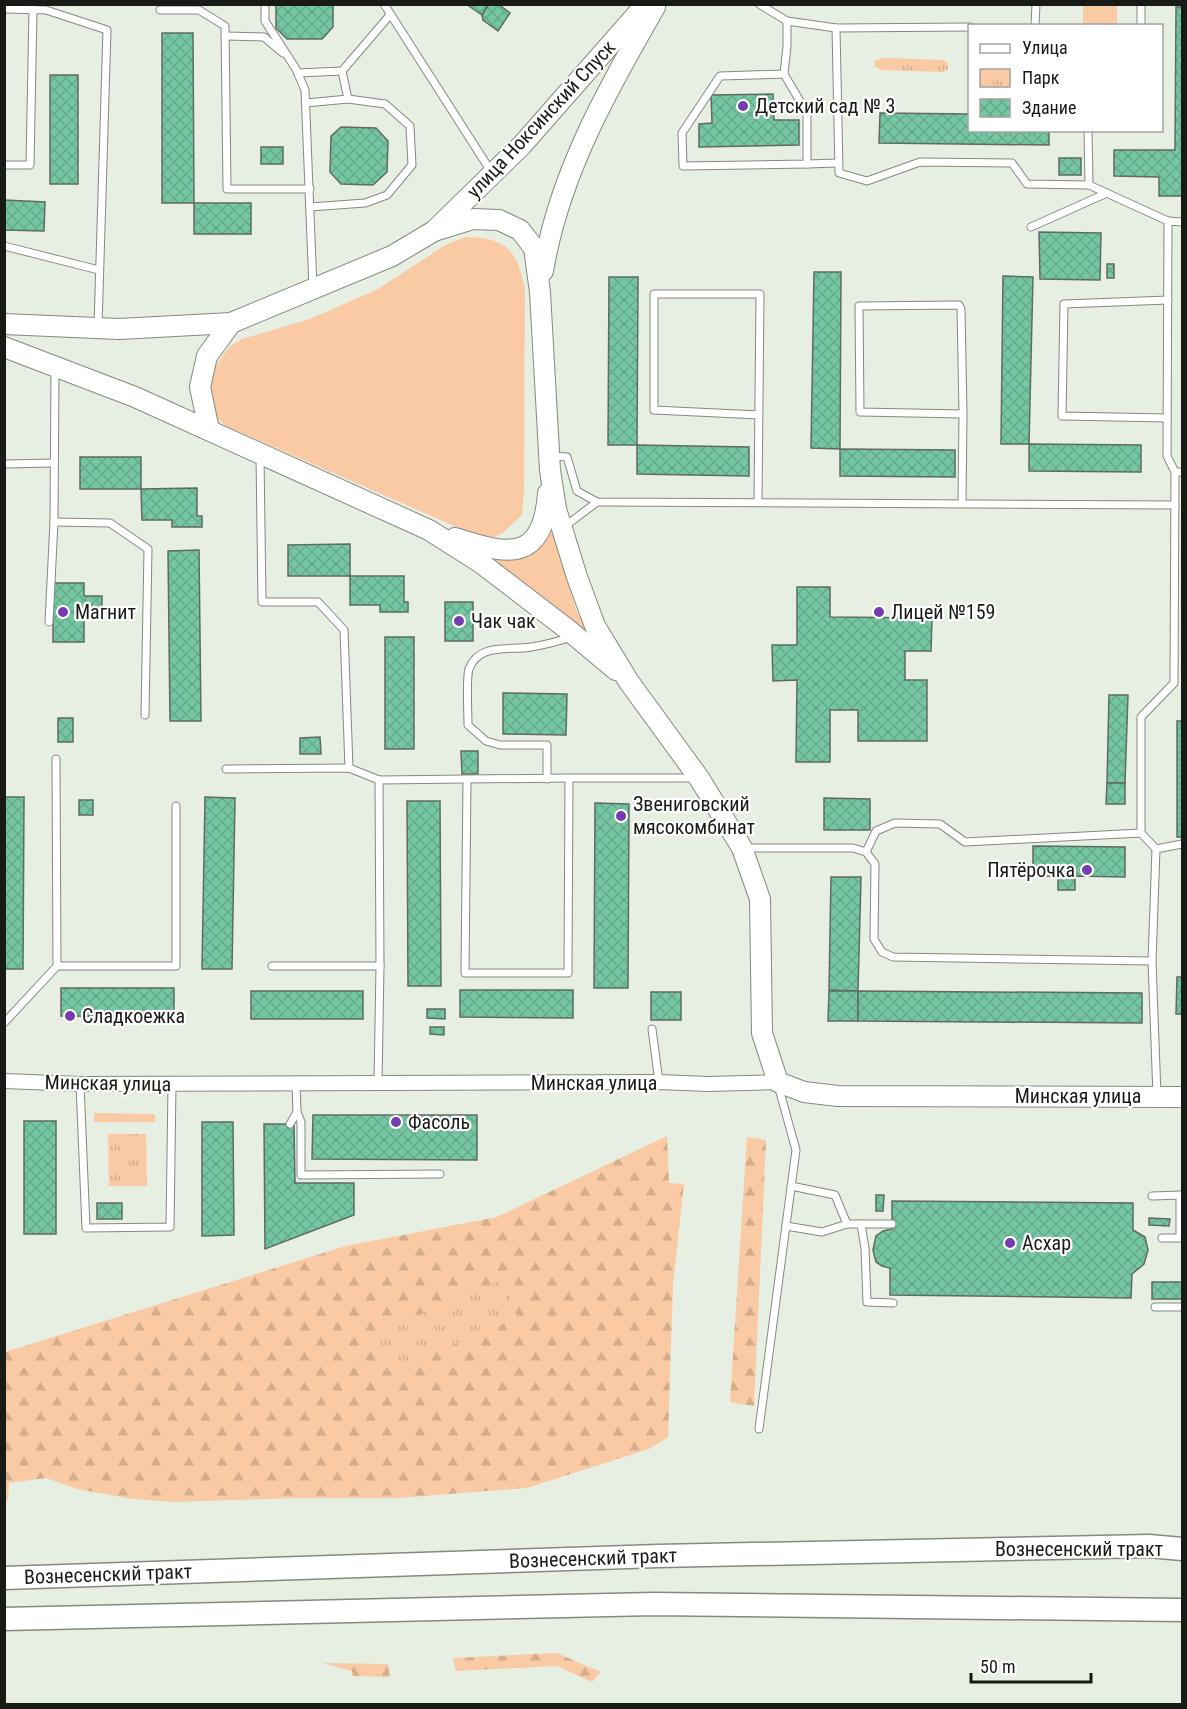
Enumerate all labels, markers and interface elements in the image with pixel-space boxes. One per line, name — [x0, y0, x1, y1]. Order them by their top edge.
legend — [968, 24, 1163, 132]
street label: улица Ноксинский Спуск — [462, 35, 621, 203]
text: Улица — [1022, 37, 1068, 58]
text: Парк — [1022, 67, 1060, 88]
place label: Детский сад № 3 — [755, 94, 895, 118]
text: Здание — [1022, 97, 1076, 118]
marker: Детский сад № 3 — [736, 99, 750, 113]
place label: Магнит — [75, 600, 136, 624]
place label: Лицей №159 — [891, 600, 995, 624]
marker: Магнит — [56, 605, 70, 619]
marker: Лицей №159 — [872, 605, 886, 619]
place label: Чак чак — [471, 609, 536, 633]
marker: Чак чак — [452, 614, 466, 628]
place label: Звениговский мясокомбинат — [633, 792, 755, 839]
marker: Звениговский мясокомбинат — [614, 809, 628, 823]
place label: Пятёрочка — [987, 858, 1075, 882]
marker: Пятёрочка — [1080, 863, 1094, 877]
place label: Сладкоежка — [82, 1004, 185, 1028]
marker: Сладкоежка — [63, 1009, 77, 1023]
street label: Минская улица — [45, 1070, 171, 1096]
street label: Минская улица — [531, 1071, 657, 1095]
street label: Минская улица — [1015, 1084, 1141, 1108]
place label: Фасоль — [408, 1110, 470, 1134]
marker: Фасоль — [389, 1115, 403, 1129]
place label: Асхар — [1022, 1231, 1071, 1255]
marker: Асхар — [1003, 1236, 1017, 1250]
street label: Вознесенский тракт — [995, 1537, 1163, 1561]
street label: Вознесенский тракт — [509, 1543, 677, 1573]
street label: Вознесенский тракт — [24, 1559, 192, 1589]
scale bar — [971, 1646, 1091, 1684]
text: 50 m — [980, 1656, 1015, 1677]

